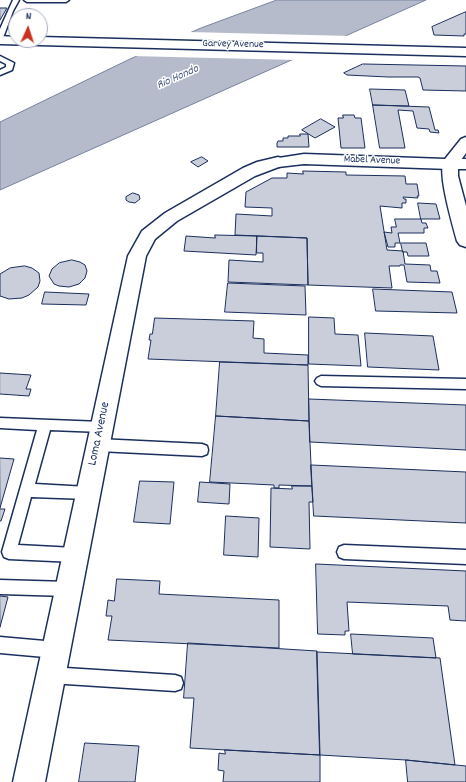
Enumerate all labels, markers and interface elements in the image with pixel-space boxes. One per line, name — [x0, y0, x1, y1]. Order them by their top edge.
north arrow — [8, 8, 48, 48]
text: N — [25, 9, 32, 25]
street label: Garvey Avenue — [202, 38, 264, 52]
water label: Rio Hondo — [155, 62, 201, 94]
street label: Mabel Avenue — [344, 153, 400, 169]
street label: Loma Avenue — [86, 401, 114, 467]

